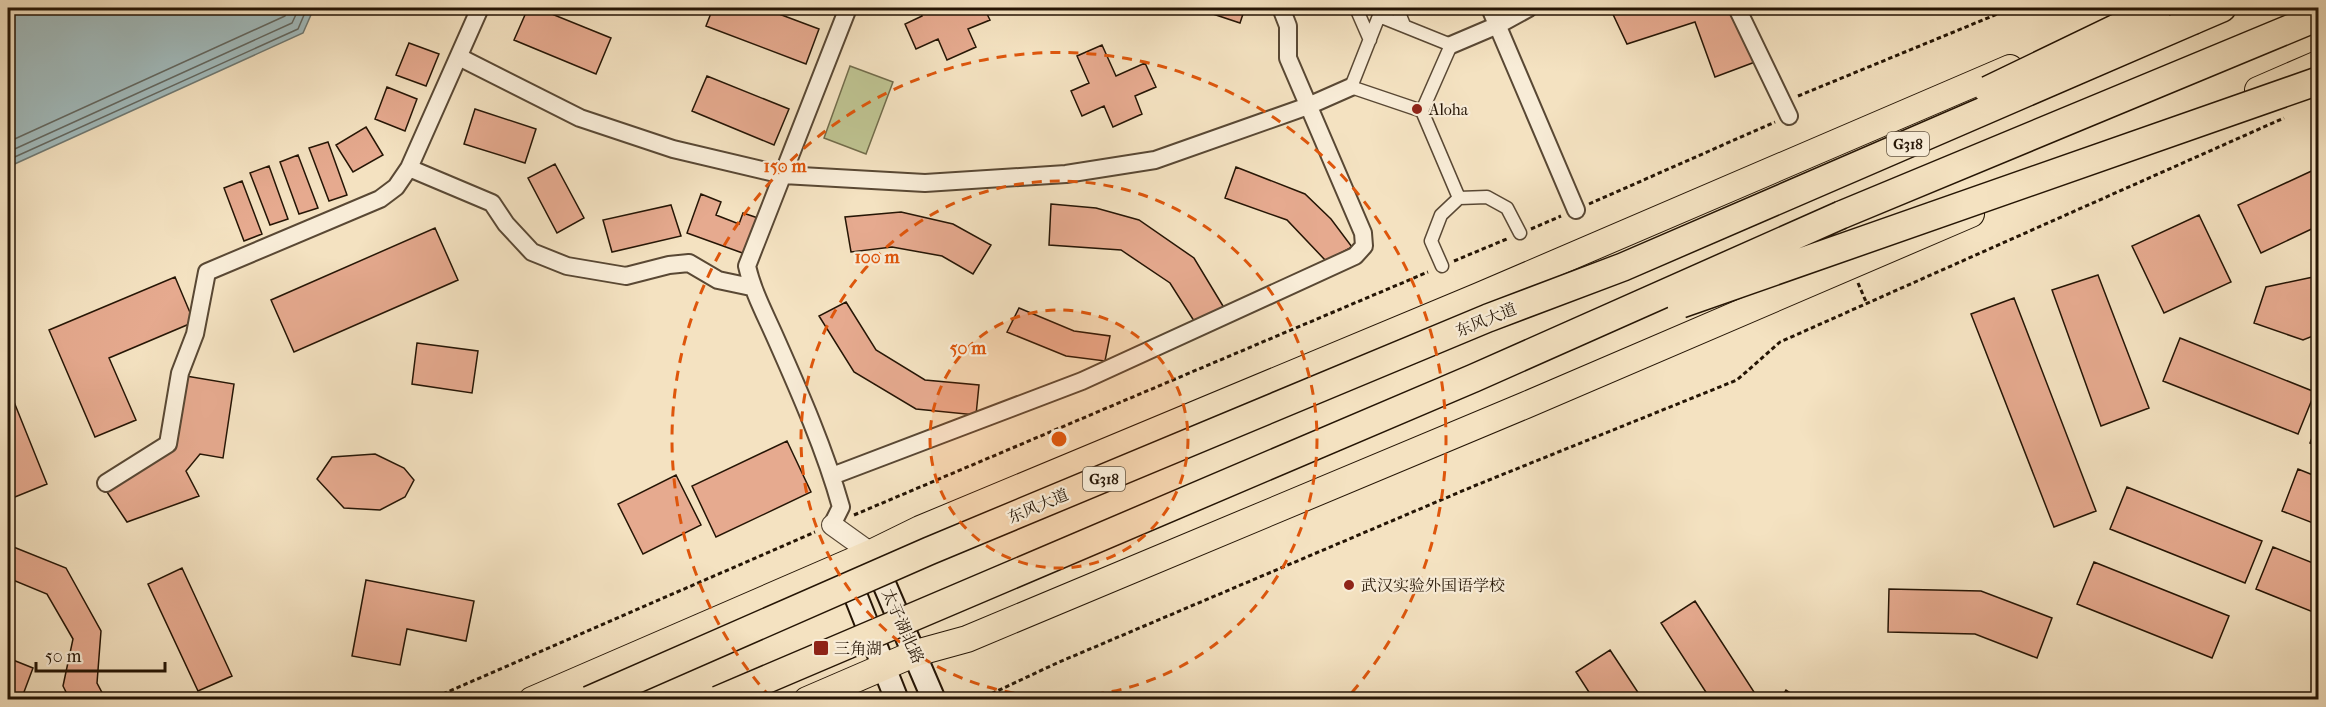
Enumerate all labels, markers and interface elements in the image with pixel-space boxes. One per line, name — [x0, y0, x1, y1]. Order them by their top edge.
place label: Aloha — [1428, 100, 1469, 119]
marker: Aloha — [1410, 102, 1424, 116]
road number: G318 — [1887, 132, 1929, 156]
text: 150 m — [764, 156, 807, 177]
text: 100 m — [854, 247, 901, 268]
street label: 东风大道 — [1453, 299, 1519, 341]
text: 50 m — [950, 338, 987, 359]
centre of rings — [1049, 429, 1069, 449]
road number: G318 — [1083, 467, 1125, 491]
street label: 东风大道 — [1005, 485, 1071, 527]
place label: 武汉实验外国语学校 — [1361, 576, 1505, 595]
marker: 武汉实验外国语学校 — [1342, 578, 1356, 592]
street label: 太子湖北路 — [878, 586, 928, 666]
scale bar — [36, 635, 165, 673]
marker: 三角湖 — [812, 639, 830, 657]
place label: 三角湖 — [834, 639, 882, 658]
text: 50 m — [45, 646, 82, 667]

